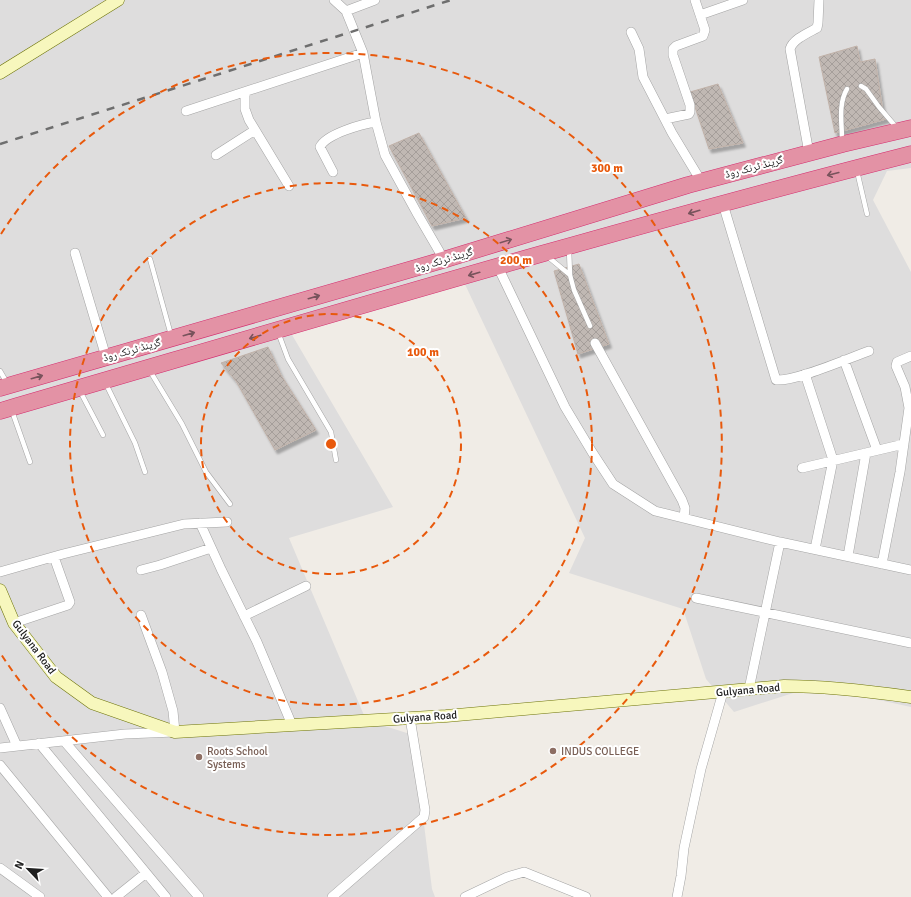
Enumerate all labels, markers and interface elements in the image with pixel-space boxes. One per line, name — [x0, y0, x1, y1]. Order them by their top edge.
street label: گرینڈ ٹرنک روڈ — [723, 153, 785, 181]
text: 300 m — [591, 161, 623, 176]
one-way arrow — [826, 171, 839, 179]
one-way arrow — [687, 209, 700, 216]
one-way arrow — [499, 237, 512, 244]
street label: گرینڈ ٹرنک روڈ — [414, 245, 475, 275]
text: 200 m — [500, 253, 532, 268]
one-way arrow — [468, 271, 481, 278]
one-way arrow — [307, 293, 320, 301]
one-way arrow — [183, 329, 196, 337]
one-way arrow — [249, 334, 262, 341]
street label: گرینڈ ٹرنک روڈ — [101, 335, 163, 364]
text: 100 m — [407, 345, 439, 360]
one-way arrow — [31, 373, 44, 380]
centre of rings — [324, 437, 338, 451]
street label: Gulyana Road — [9, 617, 59, 677]
street label: Gulyana Road — [715, 681, 781, 699]
street label: Gulyana Road — [392, 708, 458, 726]
place label: Roots School Systems — [207, 745, 268, 771]
place label: INDUS COLLEGE — [561, 745, 639, 758]
marker: INDUS COLLEGE — [548, 746, 558, 756]
marker: Roots School Systems — [194, 752, 204, 762]
north arrow — [8, 849, 48, 889]
text: N — [12, 859, 27, 871]

